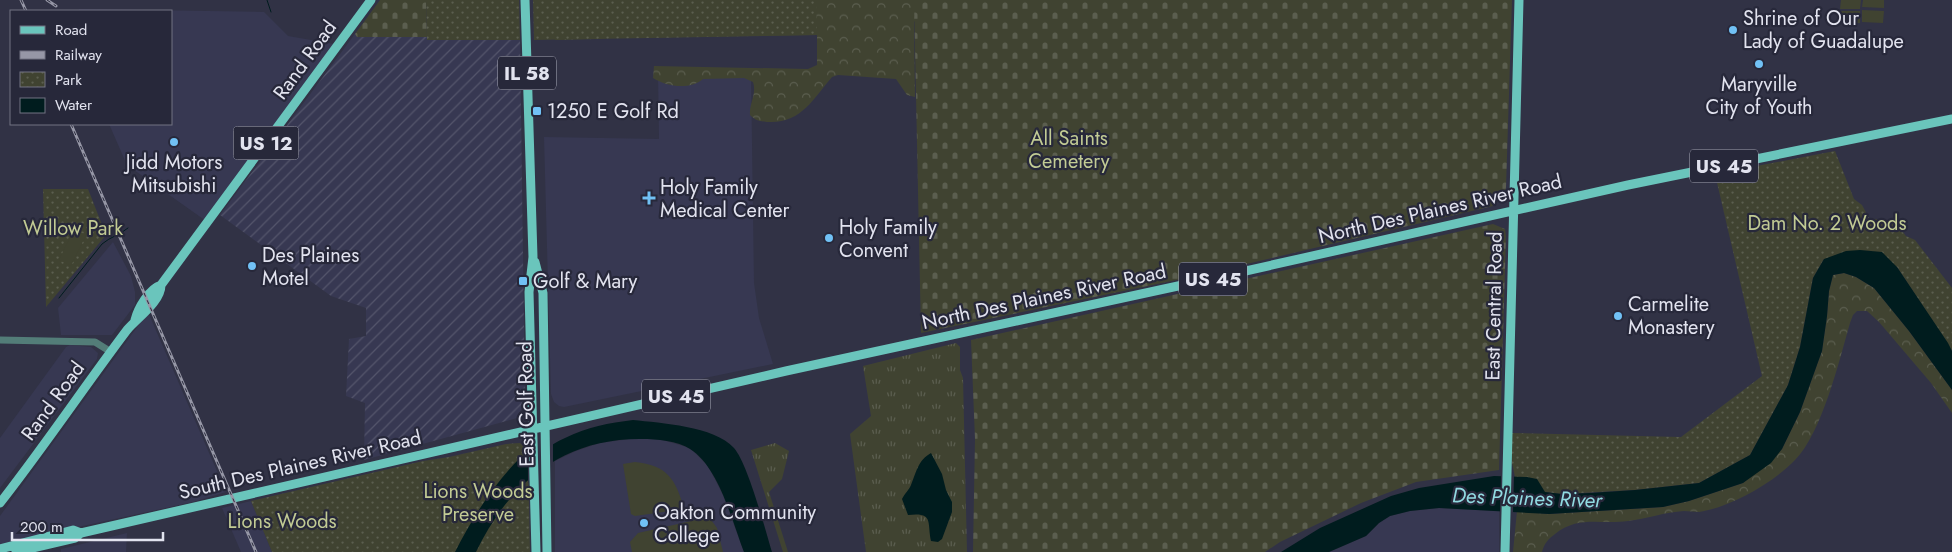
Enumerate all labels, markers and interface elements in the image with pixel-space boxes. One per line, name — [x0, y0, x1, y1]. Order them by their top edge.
place label: Shrine of Our Lady of Guadalupe — [1743, 4, 1904, 56]
legend — [10, 10, 172, 125]
street label: Rand Road — [266, 14, 344, 106]
text: Road — [55, 19, 87, 41]
marker: Shrine of Our Lady of Guadalupe — [1727, 24, 1739, 36]
text: Railway — [55, 44, 102, 66]
road number: IL 58 — [498, 56, 556, 90]
marker: Maryville City of Youth — [1753, 58, 1765, 70]
text: Park — [55, 69, 82, 91]
place label: Maryville City of Youth — [1705, 70, 1813, 122]
text: Water — [55, 94, 93, 116]
place label: 1250 E Golf Rd — [547, 97, 679, 126]
marker: 1250 E Golf Rd — [531, 105, 543, 117]
park label: All Saints Cemetery — [1028, 124, 1110, 176]
road number: US 12 — [234, 126, 298, 160]
marker: Jidd Motors Mitsubishi — [168, 136, 180, 148]
place label: Jidd Motors Mitsubishi — [123, 148, 222, 200]
road number: US 45 — [1690, 150, 1758, 182]
street label: North Des Plaines River Road — [1315, 167, 1565, 251]
place label: Holy Family Medical Center — [660, 173, 789, 225]
marker: Holy Family Medical Center — [642, 191, 656, 205]
park label: Dam No. 2 Woods — [1747, 209, 1907, 238]
place label: Holy Family Convent — [839, 213, 937, 265]
park label: Willow Park — [23, 214, 123, 243]
street label: East Central Road — [1478, 231, 1510, 381]
marker: Holy Family Convent — [823, 232, 835, 244]
place label: Des Plaines Motel — [262, 241, 359, 293]
street label: North Des Plaines River Road — [919, 257, 1169, 337]
marker: Des Plaines Motel — [246, 260, 258, 272]
road number: US 45 — [1179, 262, 1247, 296]
place label: Golf & Mary — [533, 267, 638, 296]
marker: Golf & Mary — [517, 275, 529, 287]
place label: Carmelite Monastery — [1628, 290, 1715, 342]
marker: Carmelite Monastery — [1612, 310, 1624, 322]
street label: East Golf Road — [510, 341, 542, 467]
street label: Rand Road — [14, 355, 92, 447]
road number: US 45 — [642, 380, 710, 412]
street label: South Des Plaines River Road — [176, 423, 424, 507]
park label: Lions Woods Preserve — [423, 477, 533, 529]
water label: Des Plaines River — [1451, 480, 1604, 516]
place label: Oakton Community College — [654, 498, 816, 550]
park label: Lions Woods — [227, 507, 337, 536]
scale bar — [12, 510, 164, 542]
text: 200 m — [20, 516, 63, 538]
marker: Oakton Community College — [638, 517, 650, 529]

